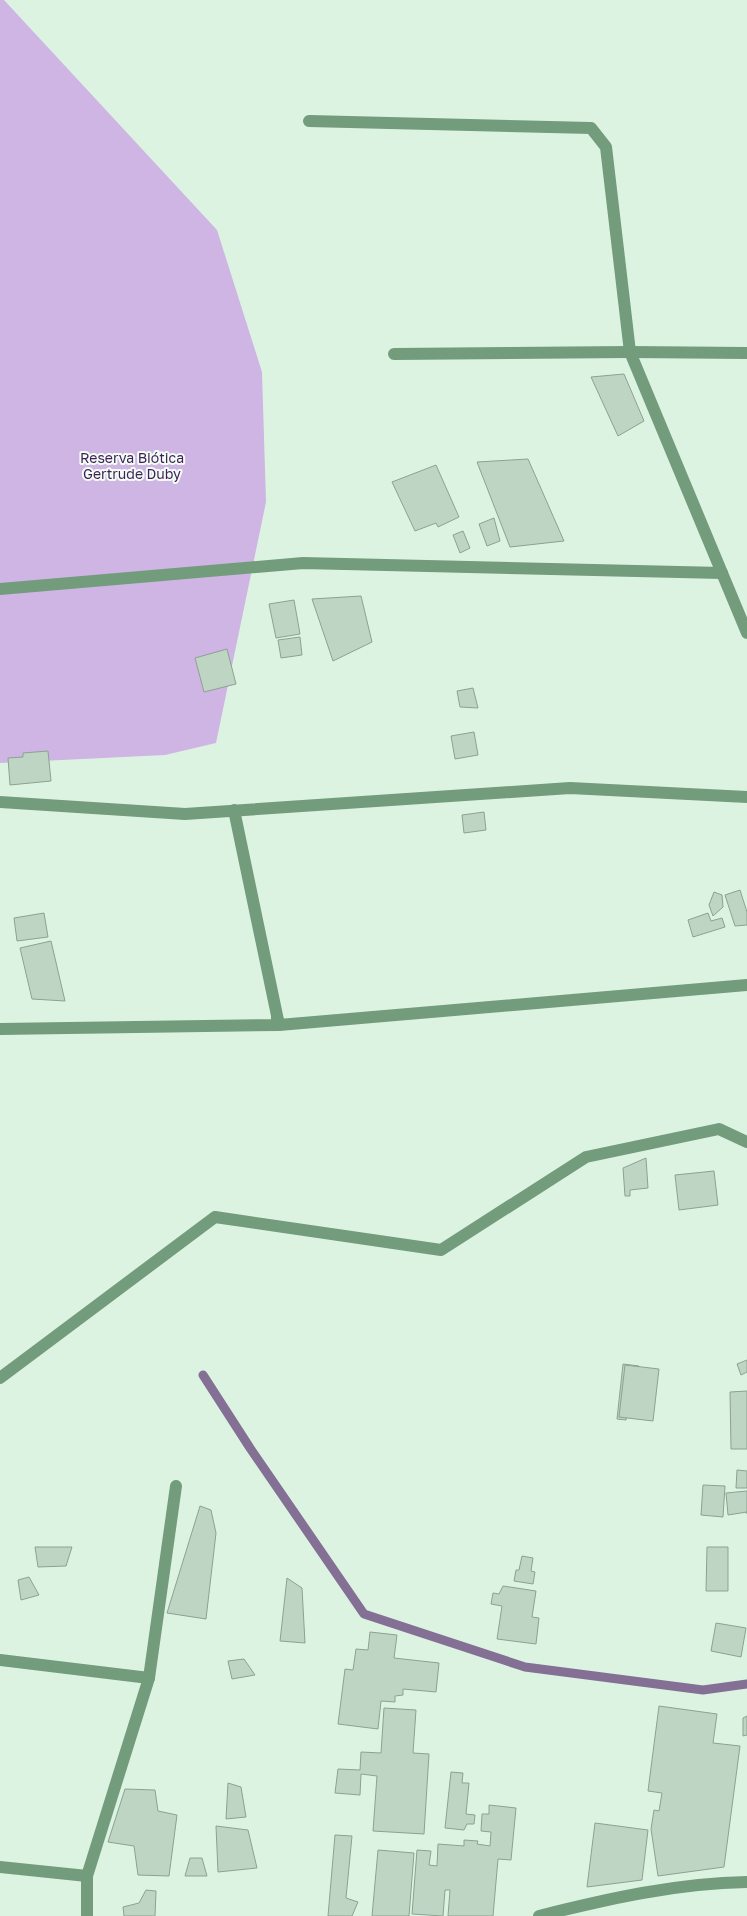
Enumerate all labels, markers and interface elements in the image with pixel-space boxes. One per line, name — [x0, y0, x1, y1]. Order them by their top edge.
park label: Reserva Biótica Gertrude Duby — [80, 449, 184, 482]

